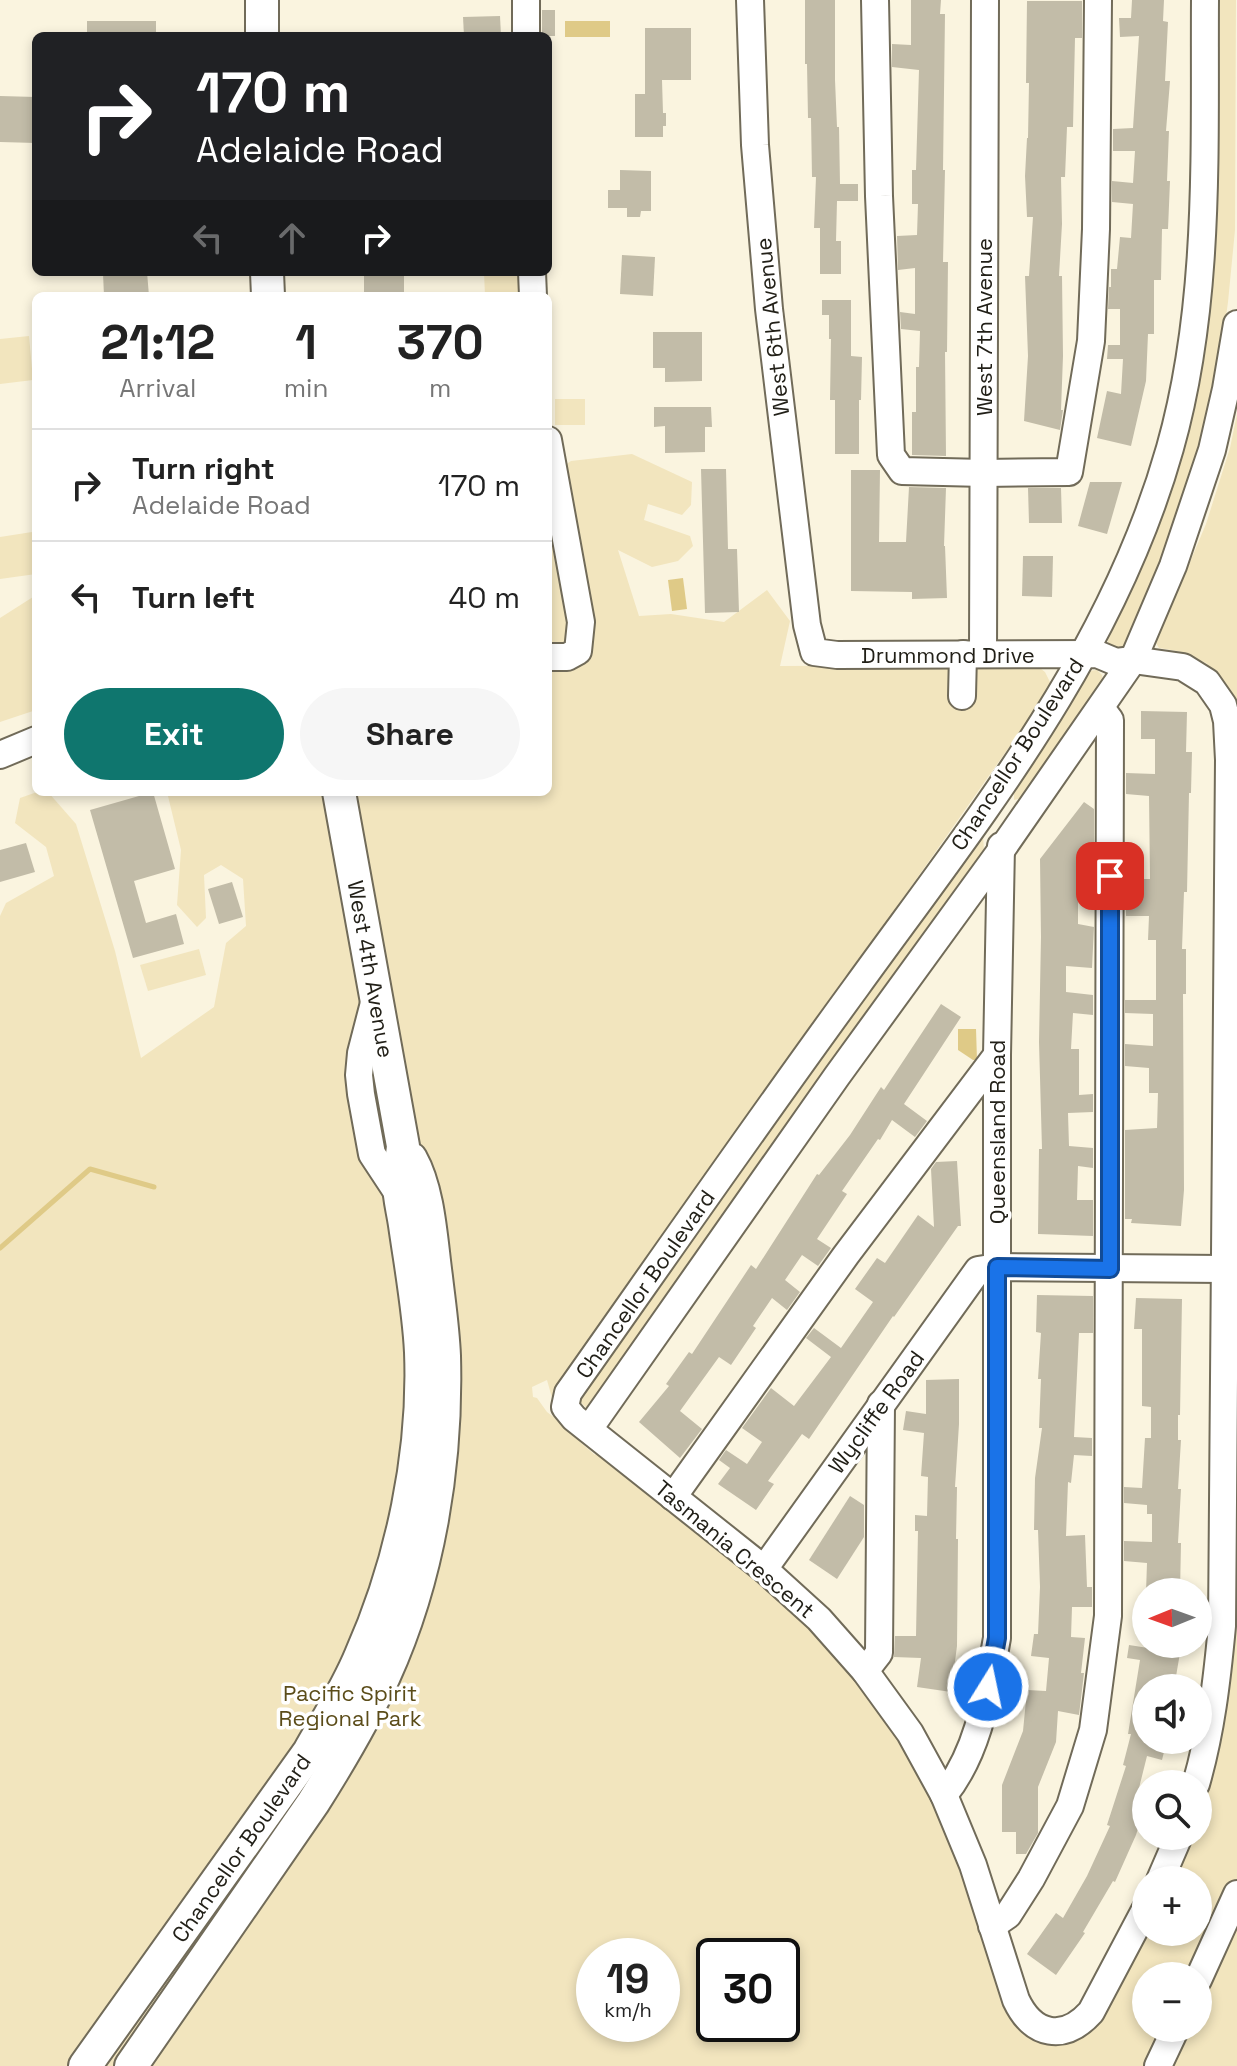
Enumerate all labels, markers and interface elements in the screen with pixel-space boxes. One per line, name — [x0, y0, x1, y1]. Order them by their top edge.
text: 170 m — [196, 57, 350, 128]
icon: right — [64, 64, 168, 168]
text: Adelaide Road — [196, 127, 444, 173]
icon: left — [186, 216, 230, 260]
icon: ahead — [270, 216, 314, 260]
icon: right — [354, 216, 398, 260]
street label: West 6th Avenue — [749, 236, 795, 418]
street label: West 7th Avenue — [970, 238, 998, 416]
text: 21:12 — [100, 312, 215, 373]
text: 1 — [295, 312, 317, 373]
text: 370 — [397, 312, 484, 373]
text: Arrival — [119, 371, 196, 405]
text: min — [284, 371, 328, 405]
text: m — [429, 371, 451, 405]
text: Turn right — [132, 449, 275, 488]
icon: right — [64, 463, 108, 507]
text: 170 m — [438, 466, 520, 505]
text: Adelaide Road — [132, 488, 311, 522]
icon: left — [64, 575, 108, 619]
text: Turn left — [132, 578, 255, 617]
text: 40 m — [449, 578, 520, 617]
street label: Drummond Drive — [861, 641, 1035, 669]
street label: Chancellor Boulevard — [944, 652, 1090, 856]
button: Exit — [64, 688, 284, 780]
button: Share — [300, 688, 520, 780]
pin — [1076, 842, 1144, 910]
icon: arrive — [1088, 854, 1132, 898]
street label: West 4th Avenue — [342, 878, 400, 1060]
street label: Queensland Road — [983, 1040, 1011, 1224]
street label: Chancellor Boulevard — [569, 1184, 721, 1384]
street label: Wycliffe Road — [822, 1345, 930, 1479]
street label: Tasmania Crescent — [649, 1474, 821, 1624]
north arrow — [1132, 1578, 1212, 1658]
map controls — [1132, 1578, 1212, 2042]
position arrow — [946, 1645, 1030, 1729]
button: sound — [1132, 1674, 1212, 1754]
park label: Pacific Spirit Regional Park — [279, 1679, 422, 1732]
street label: Chancellor Boulevard — [165, 1748, 317, 1948]
button: search — [1132, 1770, 1212, 1850]
button: + — [1132, 1866, 1212, 1946]
speed limit sign: 30 — [696, 1938, 800, 2042]
text: 19 — [607, 1954, 649, 2005]
button: − — [1132, 1962, 1212, 2042]
text: km/h — [604, 1997, 652, 2023]

